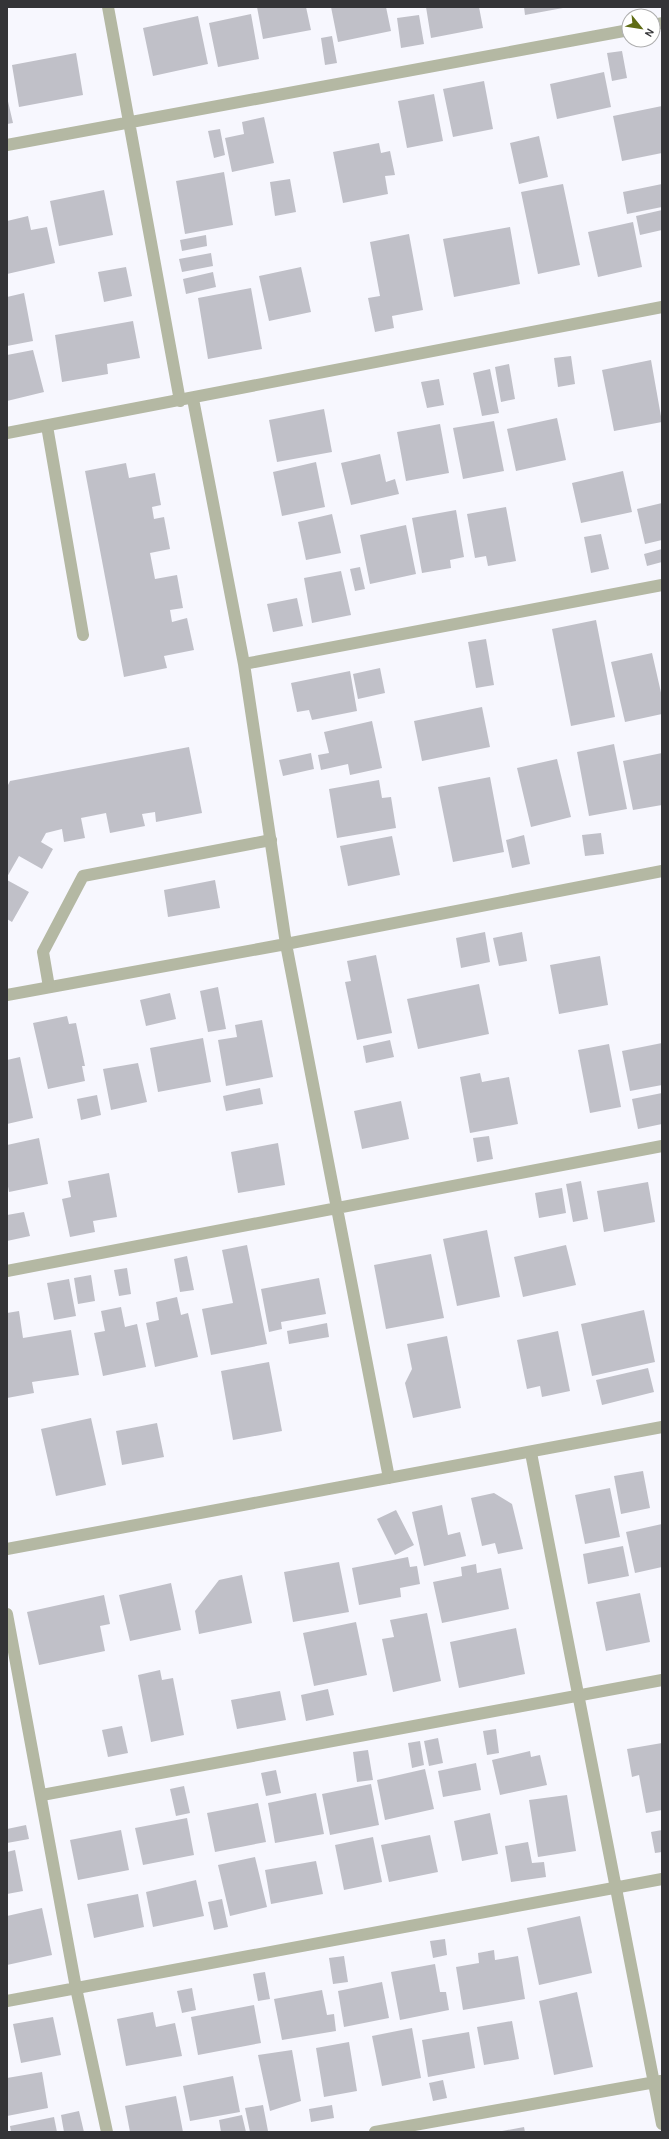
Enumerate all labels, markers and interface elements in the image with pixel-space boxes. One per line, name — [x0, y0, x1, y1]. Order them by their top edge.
north arrow — [621, 8, 661, 48]
text: N — [642, 26, 657, 39]

